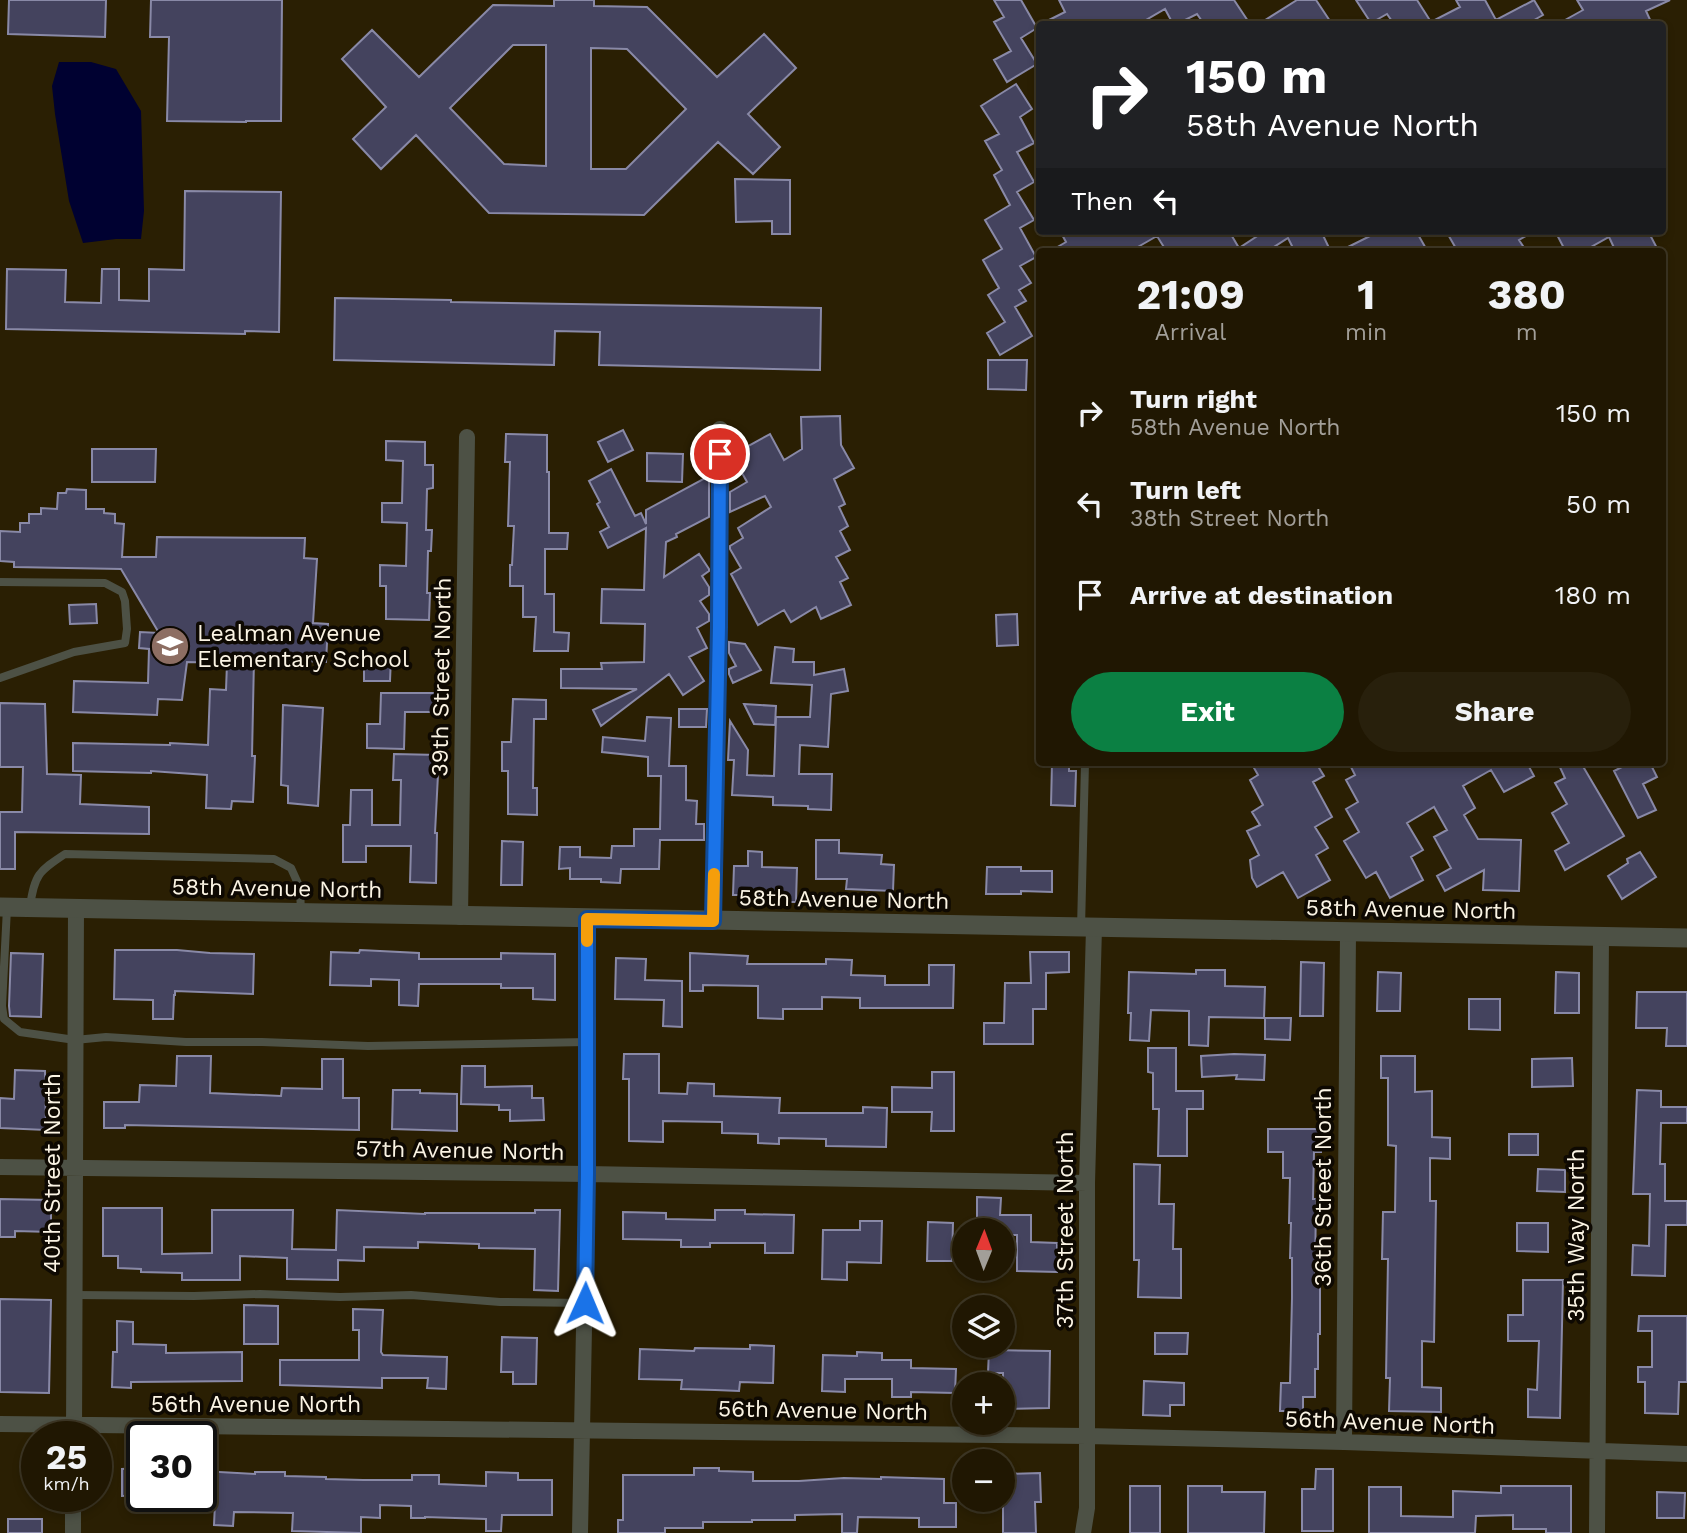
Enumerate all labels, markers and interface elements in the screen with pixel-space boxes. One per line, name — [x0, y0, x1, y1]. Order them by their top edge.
text: 150 m — [1186, 47, 1327, 105]
icon: right — [1071, 49, 1162, 140]
text: 58th Avenue North — [1186, 106, 1479, 144]
icon: left — [1147, 182, 1185, 220]
text: Then — [1071, 186, 1133, 216]
text: 21:09 — [1136, 270, 1245, 319]
text: 1 — [1357, 270, 1375, 319]
text: 380 — [1488, 270, 1566, 319]
text: Arrival — [1155, 319, 1226, 346]
text: min — [1345, 319, 1387, 346]
text: m — [1516, 319, 1538, 346]
text: Turn right — [1130, 384, 1257, 414]
icon: right — [1071, 394, 1109, 432]
text: 150 m — [1556, 398, 1631, 428]
text: 58th Avenue North — [1130, 414, 1341, 441]
pin — [690, 424, 750, 484]
icon: arrive — [701, 435, 739, 473]
text: Turn left — [1130, 475, 1241, 505]
icon: left — [1071, 485, 1109, 523]
text: 50 m — [1566, 489, 1631, 519]
text: 38th Street North — [1130, 505, 1329, 532]
icon: arrive — [1071, 576, 1109, 614]
street label: 39th Street North — [426, 577, 457, 777]
text: Arrive at destination — [1130, 580, 1393, 610]
text: 180 m — [1555, 580, 1631, 610]
place label: Lealman Avenue Elementary School — [197, 620, 409, 673]
school or university icon: Lealman Avenue Elementary School — [149, 625, 191, 667]
button: Exit — [1071, 672, 1344, 752]
button: Share — [1358, 672, 1631, 752]
street label: 58th Avenue North — [171, 873, 383, 904]
street label: 58th Avenue North — [738, 884, 950, 915]
street label: 58th Avenue North — [1305, 894, 1517, 925]
street label: 40th Street North — [39, 1073, 66, 1273]
street label: 36th Street North — [1310, 1087, 1337, 1287]
street label: 37th Street North — [1052, 1131, 1079, 1329]
street label: 57th Avenue North — [355, 1135, 565, 1166]
street label: 35th Way North — [1563, 1148, 1590, 1322]
north arrow — [952, 1218, 1015, 1281]
map controls — [952, 1218, 1015, 1512]
position arrow — [548, 1266, 622, 1340]
button: layers — [952, 1295, 1015, 1358]
button: + — [952, 1372, 1015, 1435]
street label: 56th Avenue North — [151, 1391, 361, 1418]
street label: 56th Avenue North — [718, 1395, 928, 1426]
street label: 56th Avenue North — [1284, 1405, 1496, 1440]
speed limit sign: 30 — [126, 1421, 217, 1512]
text: 25 — [46, 1436, 87, 1478]
button: − — [952, 1449, 1015, 1512]
text: km/h — [43, 1473, 90, 1494]

